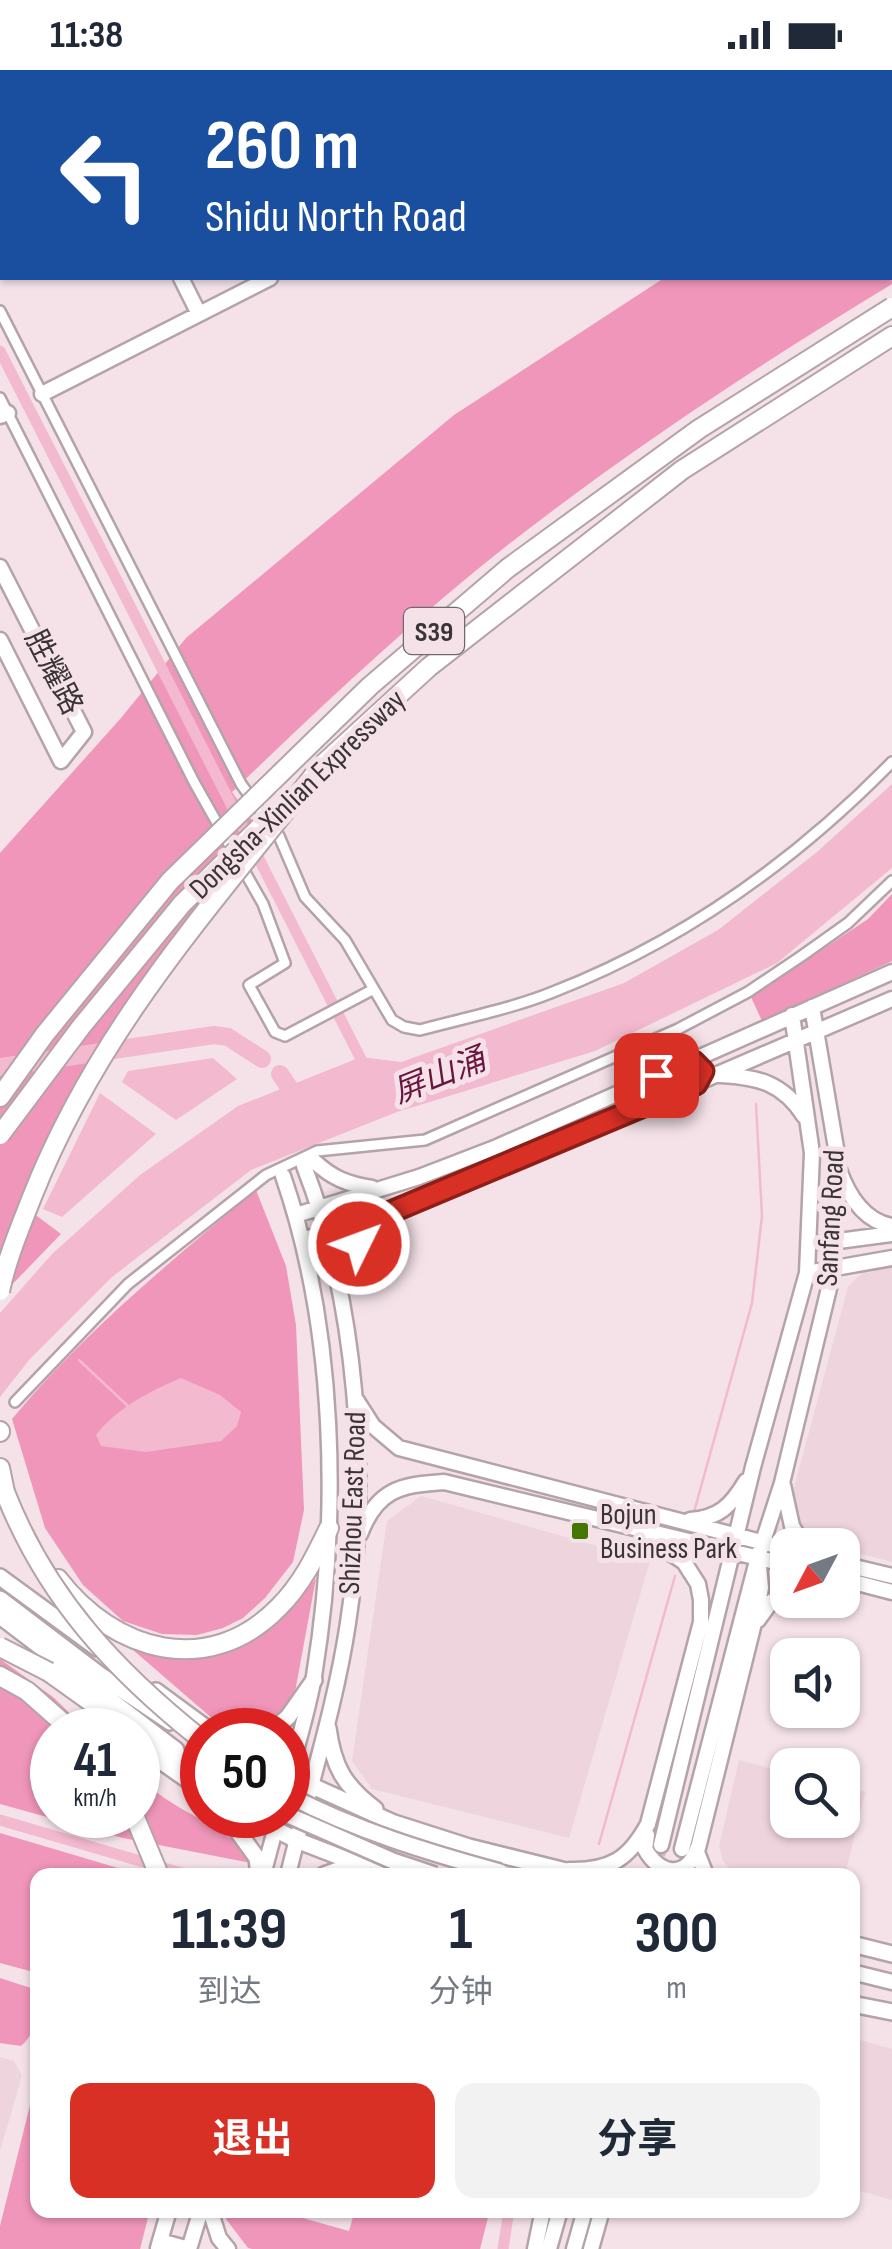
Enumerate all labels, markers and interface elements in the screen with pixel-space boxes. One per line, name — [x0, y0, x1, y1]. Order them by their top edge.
text: 11:38 — [50, 13, 123, 58]
text: 260 m — [205, 105, 359, 189]
icon: left — [40, 110, 170, 240]
text: Shidu North Road — [205, 190, 467, 245]
road number: S39 — [404, 608, 464, 654]
street label: 胜耀路 — [17, 624, 90, 721]
street label: Dongsha-Xinlian Expressway — [182, 682, 413, 907]
pin — [614, 1033, 699, 1118]
water label: 屏山涌 — [388, 1039, 494, 1112]
icon: arrive — [629, 1048, 684, 1103]
street label: Sanfang Road — [809, 1149, 853, 1287]
position arrow — [307, 1192, 411, 1296]
street label: Shizhou East Road — [332, 1411, 374, 1595]
place label: Bojun Business Park — [600, 1497, 738, 1567]
marker: Bojun Business Park — [569, 1520, 591, 1542]
north arrow — [770, 1528, 860, 1618]
map controls — [770, 1528, 860, 1838]
button: sound — [770, 1638, 860, 1728]
speed limit sign: 50 — [180, 1708, 310, 1838]
text: 41 — [74, 1731, 116, 1791]
button: search — [770, 1748, 860, 1838]
text: km/h — [73, 1783, 117, 1814]
text: 11:39 — [172, 1894, 287, 1966]
text: 1 — [449, 1894, 473, 1966]
text: 300 — [634, 1898, 718, 1970]
text: m — [666, 1969, 687, 2008]
text: 到达 — [197, 1973, 261, 2012]
text: 分钟 — [429, 1973, 493, 2012]
button: 退出 — [70, 2083, 435, 2198]
button: 分享 — [455, 2083, 820, 2198]

